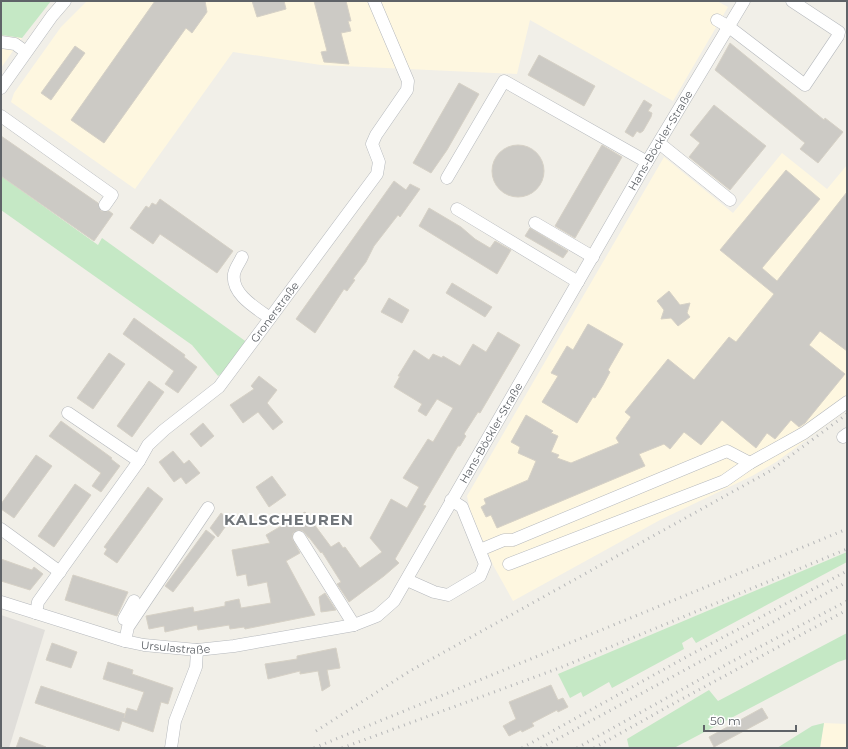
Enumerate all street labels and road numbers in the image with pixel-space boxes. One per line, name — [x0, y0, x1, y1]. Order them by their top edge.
street label: Hans-Böckler-Straße — [625, 88, 696, 193]
street label: Gronerstraße — [247, 279, 302, 345]
street label: Hans-Böckler-Straße — [456, 380, 526, 486]
street label: Ursulastraße — [140, 638, 211, 657]

